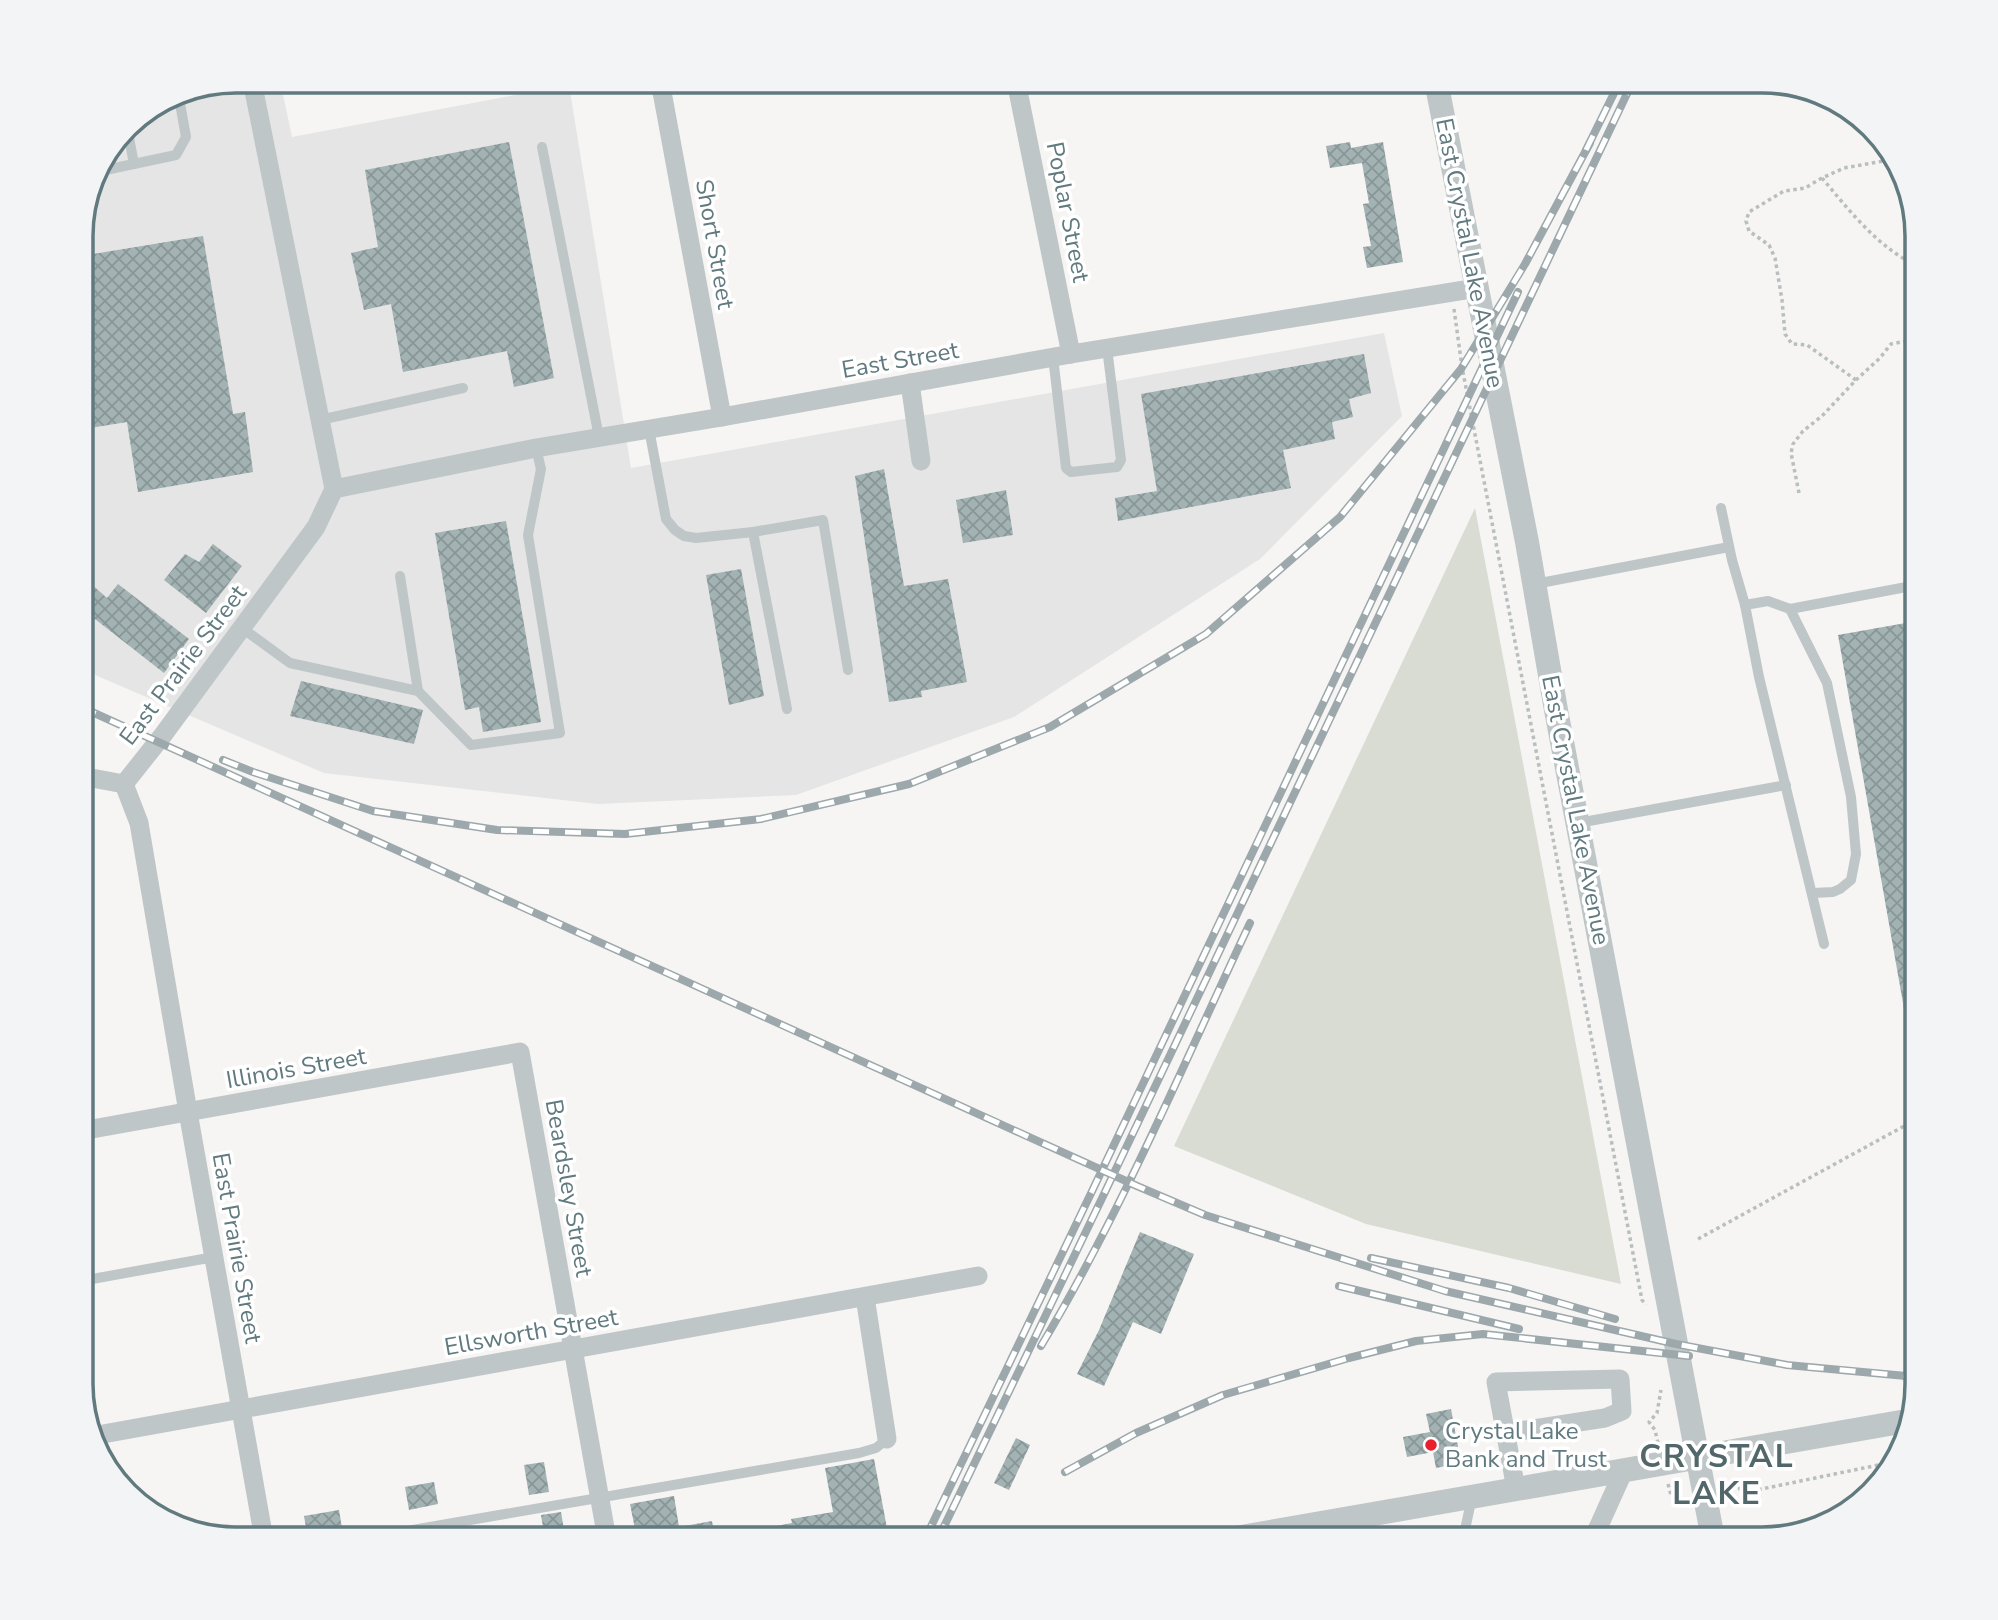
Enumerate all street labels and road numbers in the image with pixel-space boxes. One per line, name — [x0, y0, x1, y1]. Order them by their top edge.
street label: East Crystal Lake Avenue — [1428, 115, 1512, 391]
street label: Poplar Street — [1039, 139, 1097, 285]
street label: Short Street — [688, 177, 742, 312]
street label: East Street — [839, 334, 961, 386]
street label: East Prairie Street — [112, 578, 254, 752]
street label: East Crystal Lake Avenue — [1534, 672, 1618, 948]
street label: Illinois Street — [223, 1040, 369, 1096]
street label: Beardsley Street — [538, 1097, 600, 1280]
street label: East Prairie Street — [205, 1150, 270, 1346]
street label: Ellsworth Street — [442, 1301, 621, 1363]

